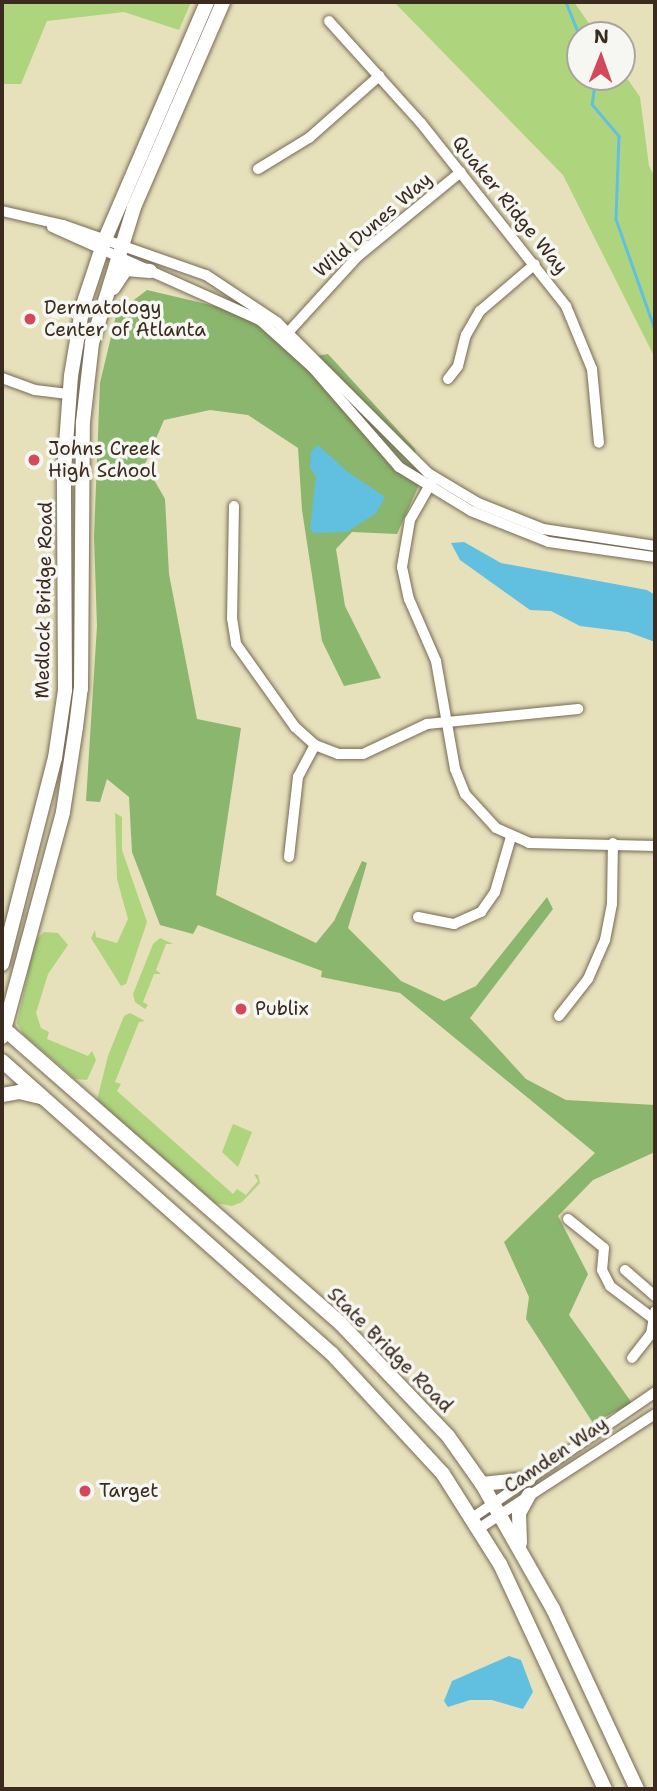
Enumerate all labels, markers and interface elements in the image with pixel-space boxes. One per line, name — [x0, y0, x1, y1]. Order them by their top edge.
north arrow — [566, 21, 636, 91]
text: N — [594, 24, 609, 49]
street label: Quaker Ridge Way — [447, 131, 573, 279]
street label: Wild Dunes Way — [309, 168, 437, 282]
place label: Dermatology Center of Atlanta — [44, 297, 206, 341]
marker: Dermatology Center of Atlanta — [22, 311, 38, 327]
place label: Johns Creek High School — [48, 438, 161, 482]
marker: Johns Creek High School — [26, 452, 42, 468]
street label: Medlock Bridge Road — [31, 501, 57, 699]
place label: Publix — [255, 998, 309, 1020]
marker: Publix — [233, 1001, 249, 1017]
street label: State Bridge Road — [323, 1283, 457, 1417]
street label: Camden Way — [500, 1412, 612, 1498]
place label: Target — [99, 1480, 158, 1502]
marker: Target — [77, 1483, 93, 1499]

